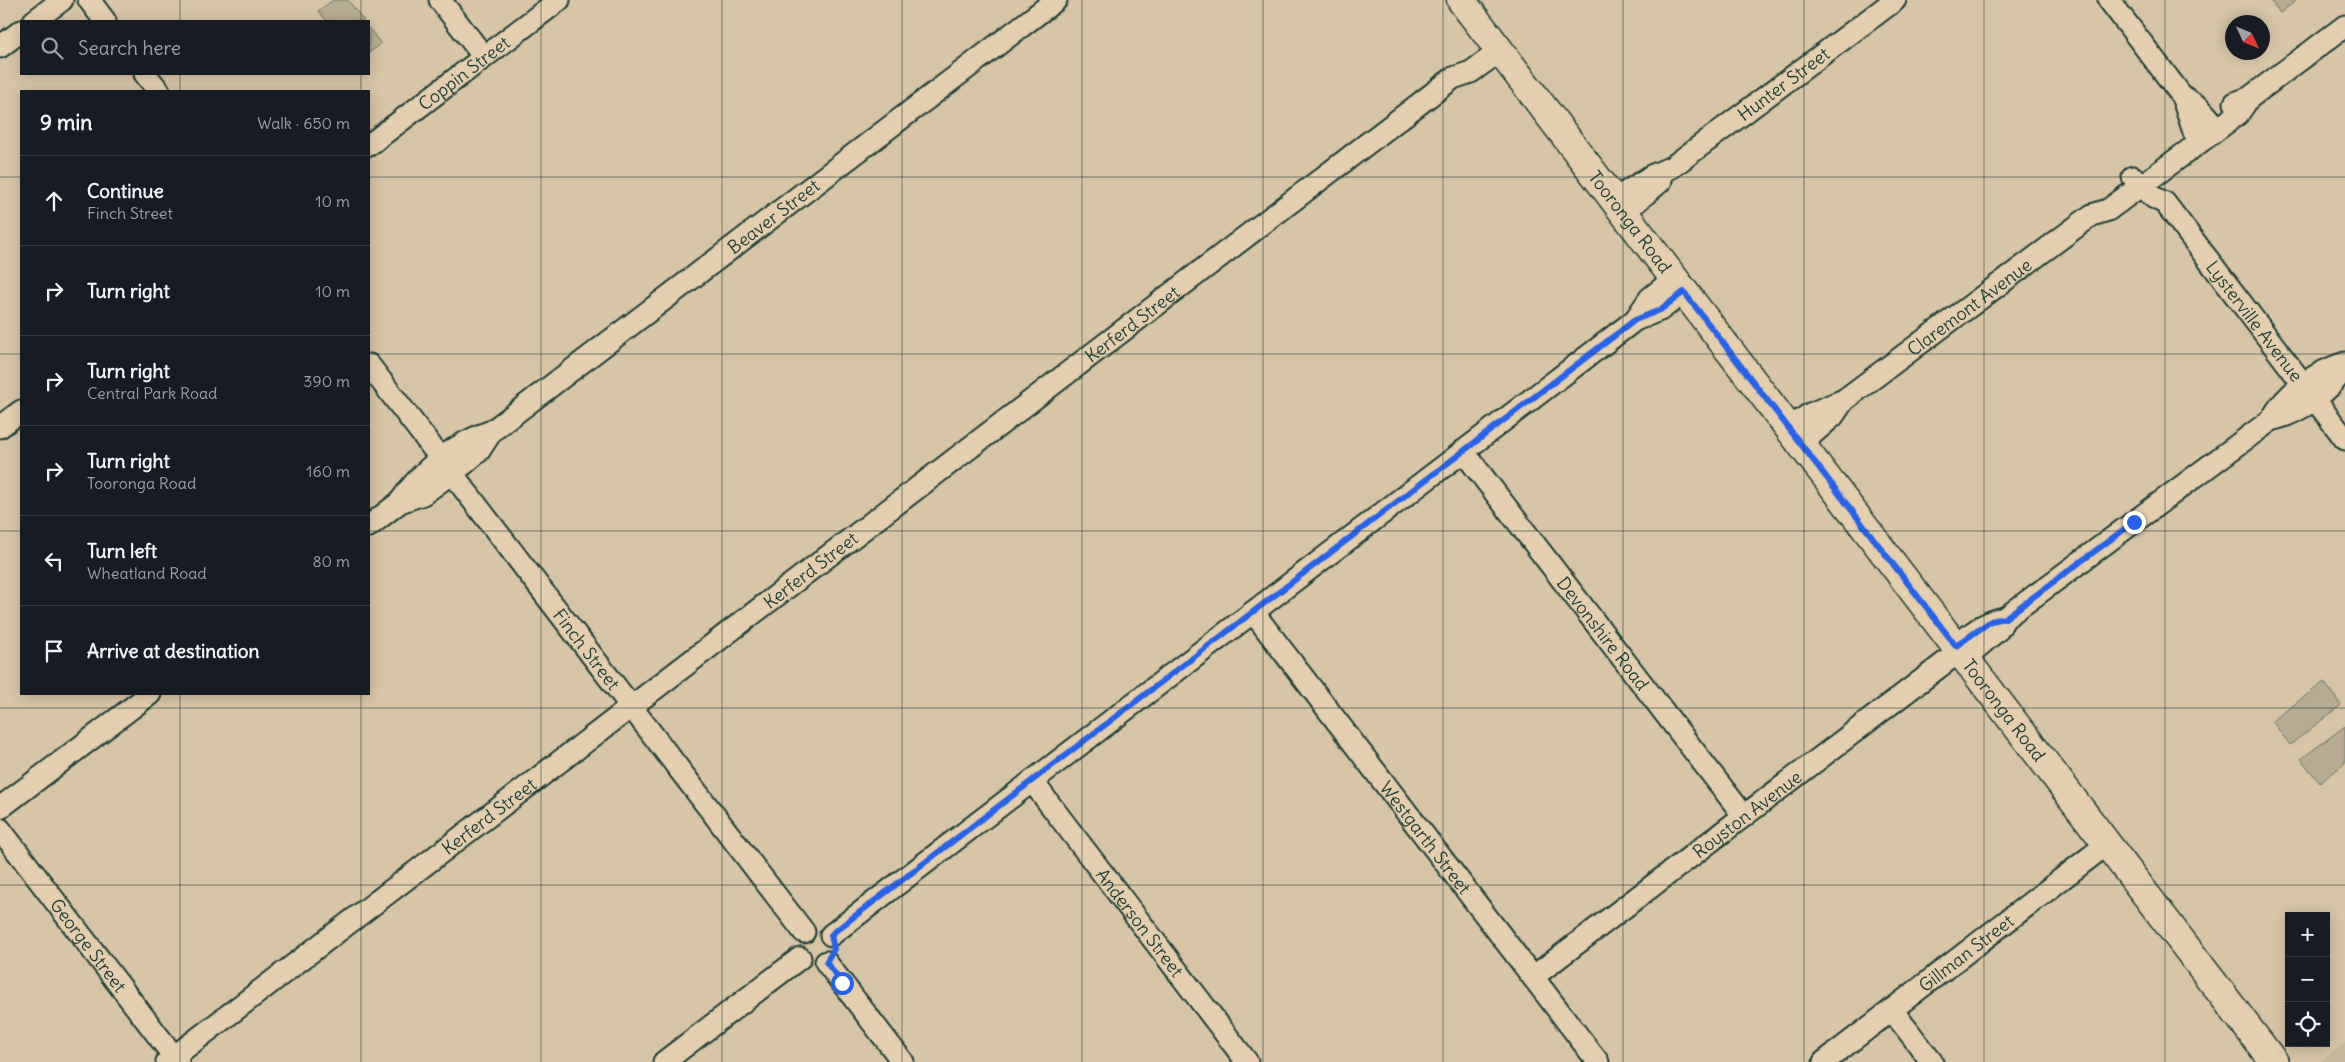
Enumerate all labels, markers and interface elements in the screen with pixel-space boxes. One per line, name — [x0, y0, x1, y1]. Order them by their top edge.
north arrow — [2225, 15, 2270, 60]
search box — [20, 20, 370, 75]
street label: Coppin Street — [413, 31, 514, 115]
icon: search — [38, 34, 66, 62]
text: Search here — [78, 36, 181, 60]
street label: Hunter Street — [1733, 42, 1834, 126]
text: 9 min — [40, 109, 92, 136]
text: Walk · 650 m — [257, 113, 350, 133]
street label: Tooronga Road — [1584, 166, 1677, 278]
street label: Beaver Street — [723, 174, 824, 259]
text: Continue — [87, 179, 164, 203]
icon: ahead — [40, 187, 68, 215]
text: 10 m — [315, 191, 350, 211]
text: Finch Street — [87, 203, 173, 223]
street label: Claremont Avenue — [1902, 253, 2036, 361]
street label: Lysterville Avenue — [2201, 256, 2308, 386]
icon: right — [40, 277, 68, 305]
text: Turn right — [87, 279, 170, 303]
street label: Kerferd Street — [1080, 280, 1184, 367]
text: 10 m — [315, 281, 350, 301]
text: Turn right — [87, 359, 170, 383]
icon: right — [40, 367, 68, 395]
text: 390 m — [303, 371, 350, 391]
text: Central Park Road — [87, 383, 218, 403]
text: Turn right — [87, 449, 170, 473]
icon: right — [40, 457, 68, 485]
text: 160 m — [306, 461, 350, 481]
text: Tooronga Road — [87, 473, 196, 493]
route end — [2123, 511, 2146, 534]
street label: Kerferd Street — [758, 526, 862, 613]
text: Turn left — [87, 539, 157, 563]
icon: left — [40, 547, 68, 575]
text: 80 m — [312, 551, 350, 571]
text: Wheatland Road — [87, 563, 207, 583]
street label: Devonshire Road — [1552, 572, 1655, 695]
street label: Finch Street — [548, 604, 625, 694]
icon: arrive — [40, 637, 68, 665]
text: Arrive at destination — [87, 639, 260, 663]
street label: Tooronga Road — [1958, 654, 2051, 766]
street label: Royston Avenue — [1688, 765, 1806, 863]
street label: Kerferd Street — [437, 772, 541, 859]
street label: Westgarth Street — [1375, 776, 1476, 898]
street label: Anderson Street — [1091, 863, 1189, 981]
street label: George Street — [45, 893, 132, 997]
street label: Gillman Street — [1914, 909, 2018, 997]
map controls — [2285, 912, 2330, 1047]
button: + — [2285, 912, 2330, 957]
button: − — [2285, 957, 2330, 1002]
route start — [831, 972, 854, 995]
button: locate — [2285, 1002, 2330, 1047]

